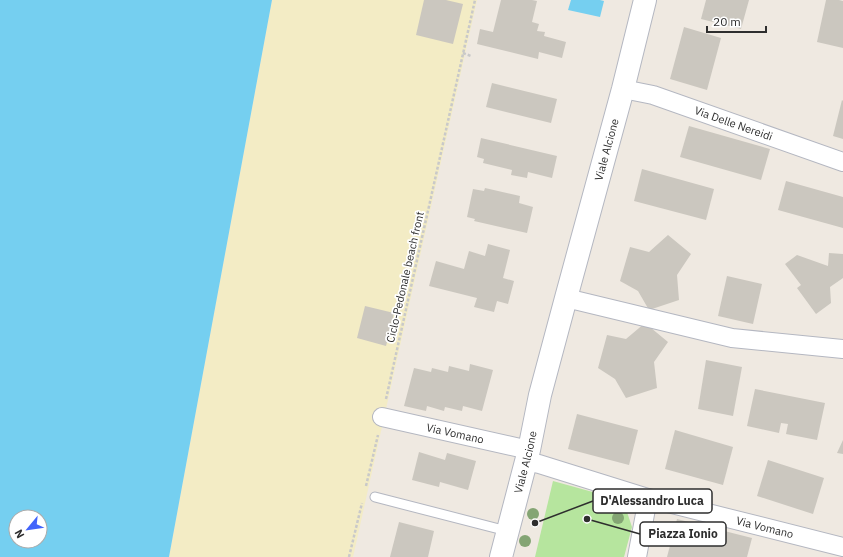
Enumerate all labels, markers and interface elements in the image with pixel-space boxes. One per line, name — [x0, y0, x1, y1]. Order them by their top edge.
scale bar — [707, 8, 766, 34]
text: 20 m — [713, 14, 741, 29]
street label: Via Delle Nereidi — [693, 103, 774, 144]
street label: Viale Alcione — [591, 117, 622, 182]
street label: Ciclo-Pedonale beach front — [383, 210, 427, 344]
street label: Via Vomano — [425, 420, 485, 447]
street label: Viale Alcione — [511, 430, 540, 495]
callout: D'Alessandro Luca — [593, 489, 712, 513]
text: D'Alessandro Luca — [600, 493, 704, 508]
north arrow — [8, 509, 48, 549]
street label: Via Vomano — [735, 513, 795, 541]
callout: Piazza Ionio — [640, 522, 726, 546]
text: Piazza Ionio — [648, 526, 718, 541]
text: N — [11, 527, 27, 541]

